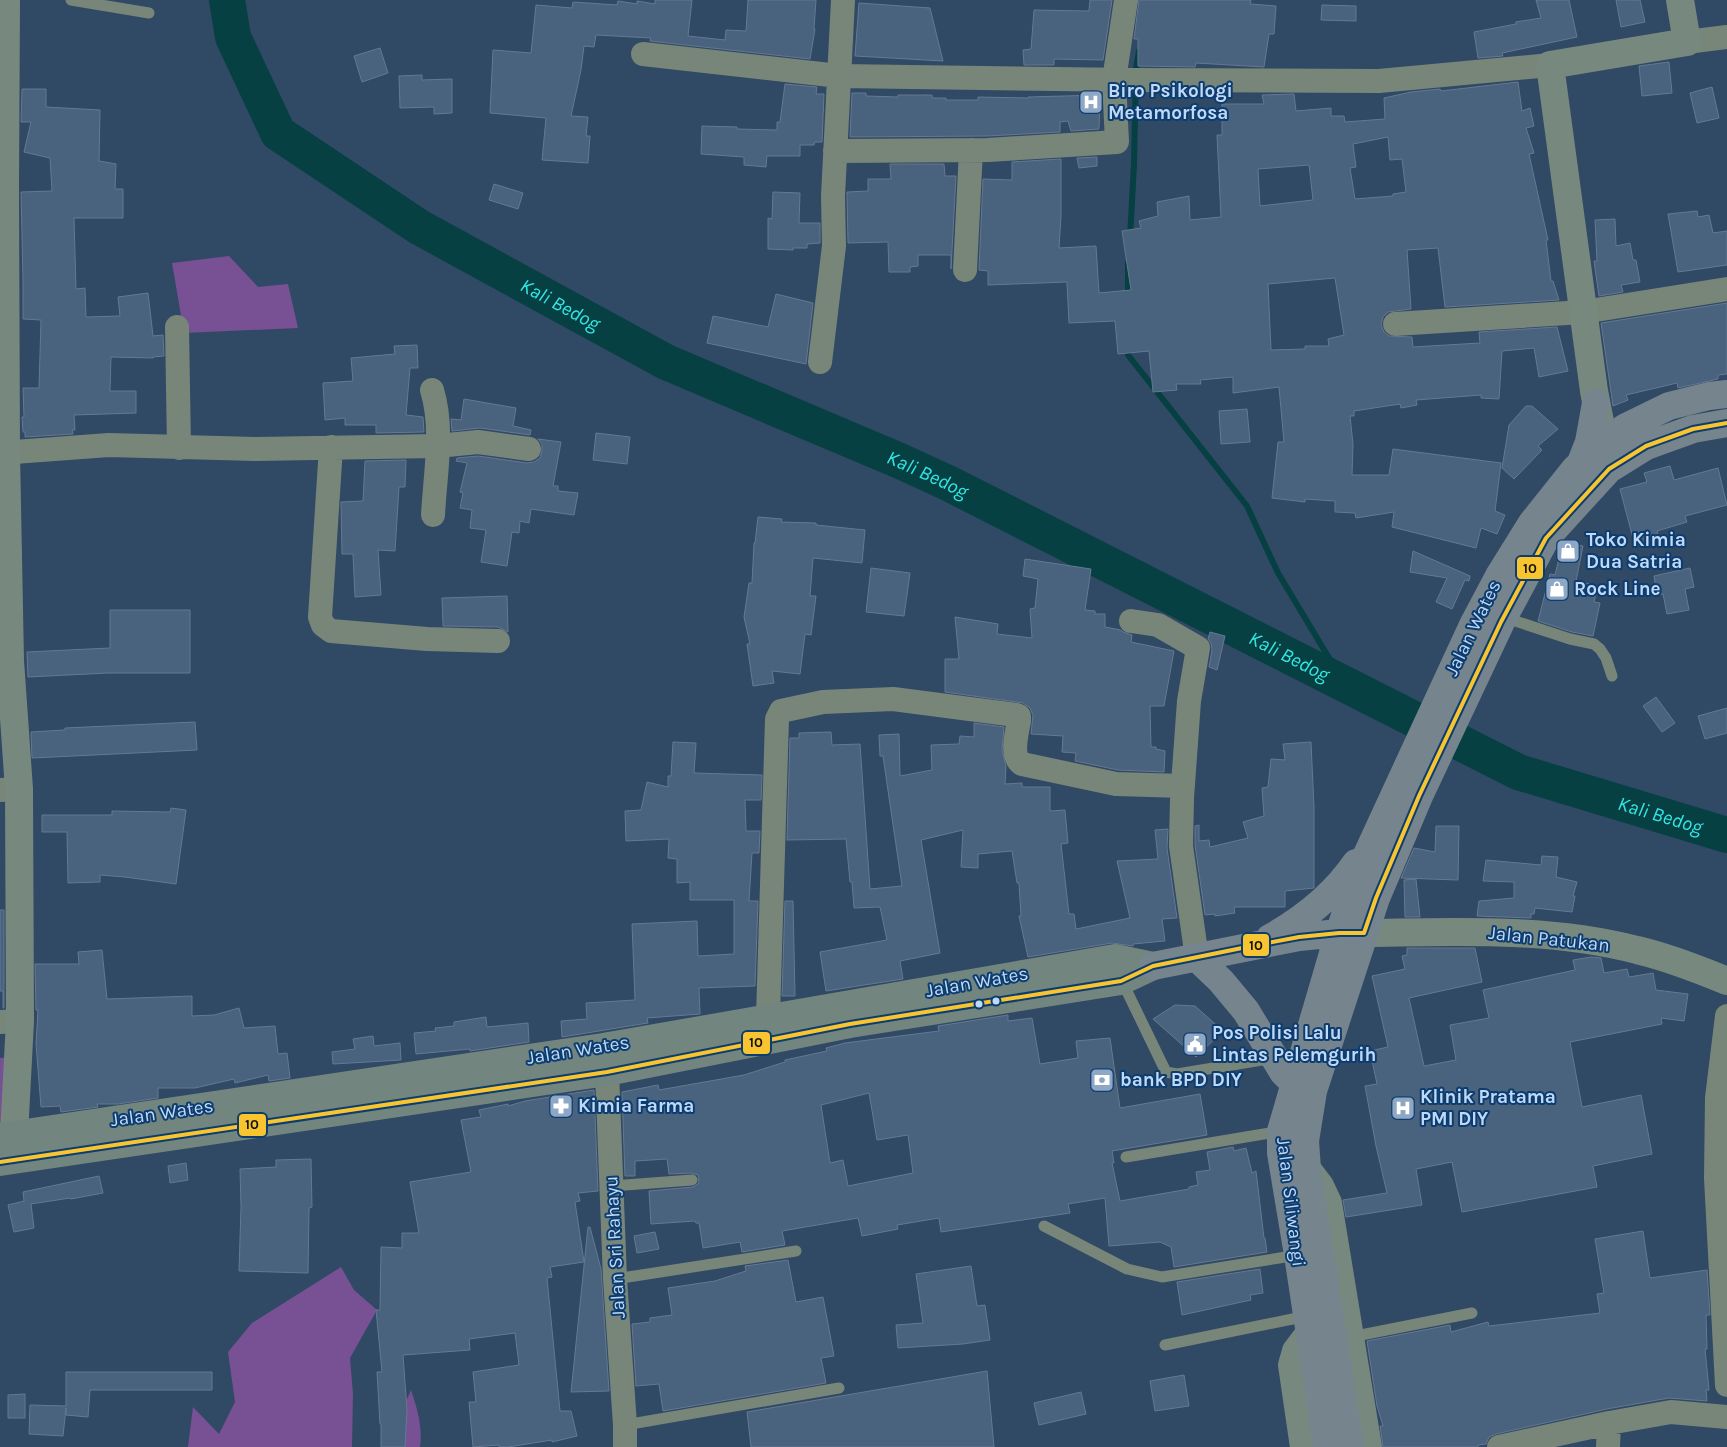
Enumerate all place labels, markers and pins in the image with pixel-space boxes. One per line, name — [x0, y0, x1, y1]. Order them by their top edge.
place label: Biro Psikologi Metamorfosa — [1108, 80, 1233, 124]
hospital icon: Biro Psikologi Metamorfosa — [1078, 89, 1104, 115]
place label: Toko Kimia Dua Satria — [1586, 529, 1686, 573]
shop icon: Toko Kimia Dua Satria — [1555, 538, 1581, 564]
shop icon: Rock Line — [1544, 576, 1570, 602]
place label: Rock Line — [1574, 578, 1661, 600]
unlabelled marker — [991, 996, 1001, 1006]
unlabelled marker — [974, 999, 984, 1009]
place label: Pos Polisi Lalu Lintas Pelemgurih — [1212, 1022, 1376, 1066]
public building icon: Pos Polisi Lalu Lintas Pelemgurih — [1182, 1031, 1208, 1057]
bank icon: bank BPD DIY — [1089, 1067, 1115, 1093]
place label: bank BPD DIY — [1120, 1069, 1242, 1091]
place label: Klinik Pratama PMI DIY — [1420, 1086, 1556, 1130]
pharmacy icon: Kimia Farma — [548, 1093, 574, 1119]
place label: Kimia Farma — [578, 1095, 695, 1117]
hospital icon: Klinik Pratama PMI DIY — [1390, 1095, 1416, 1121]

